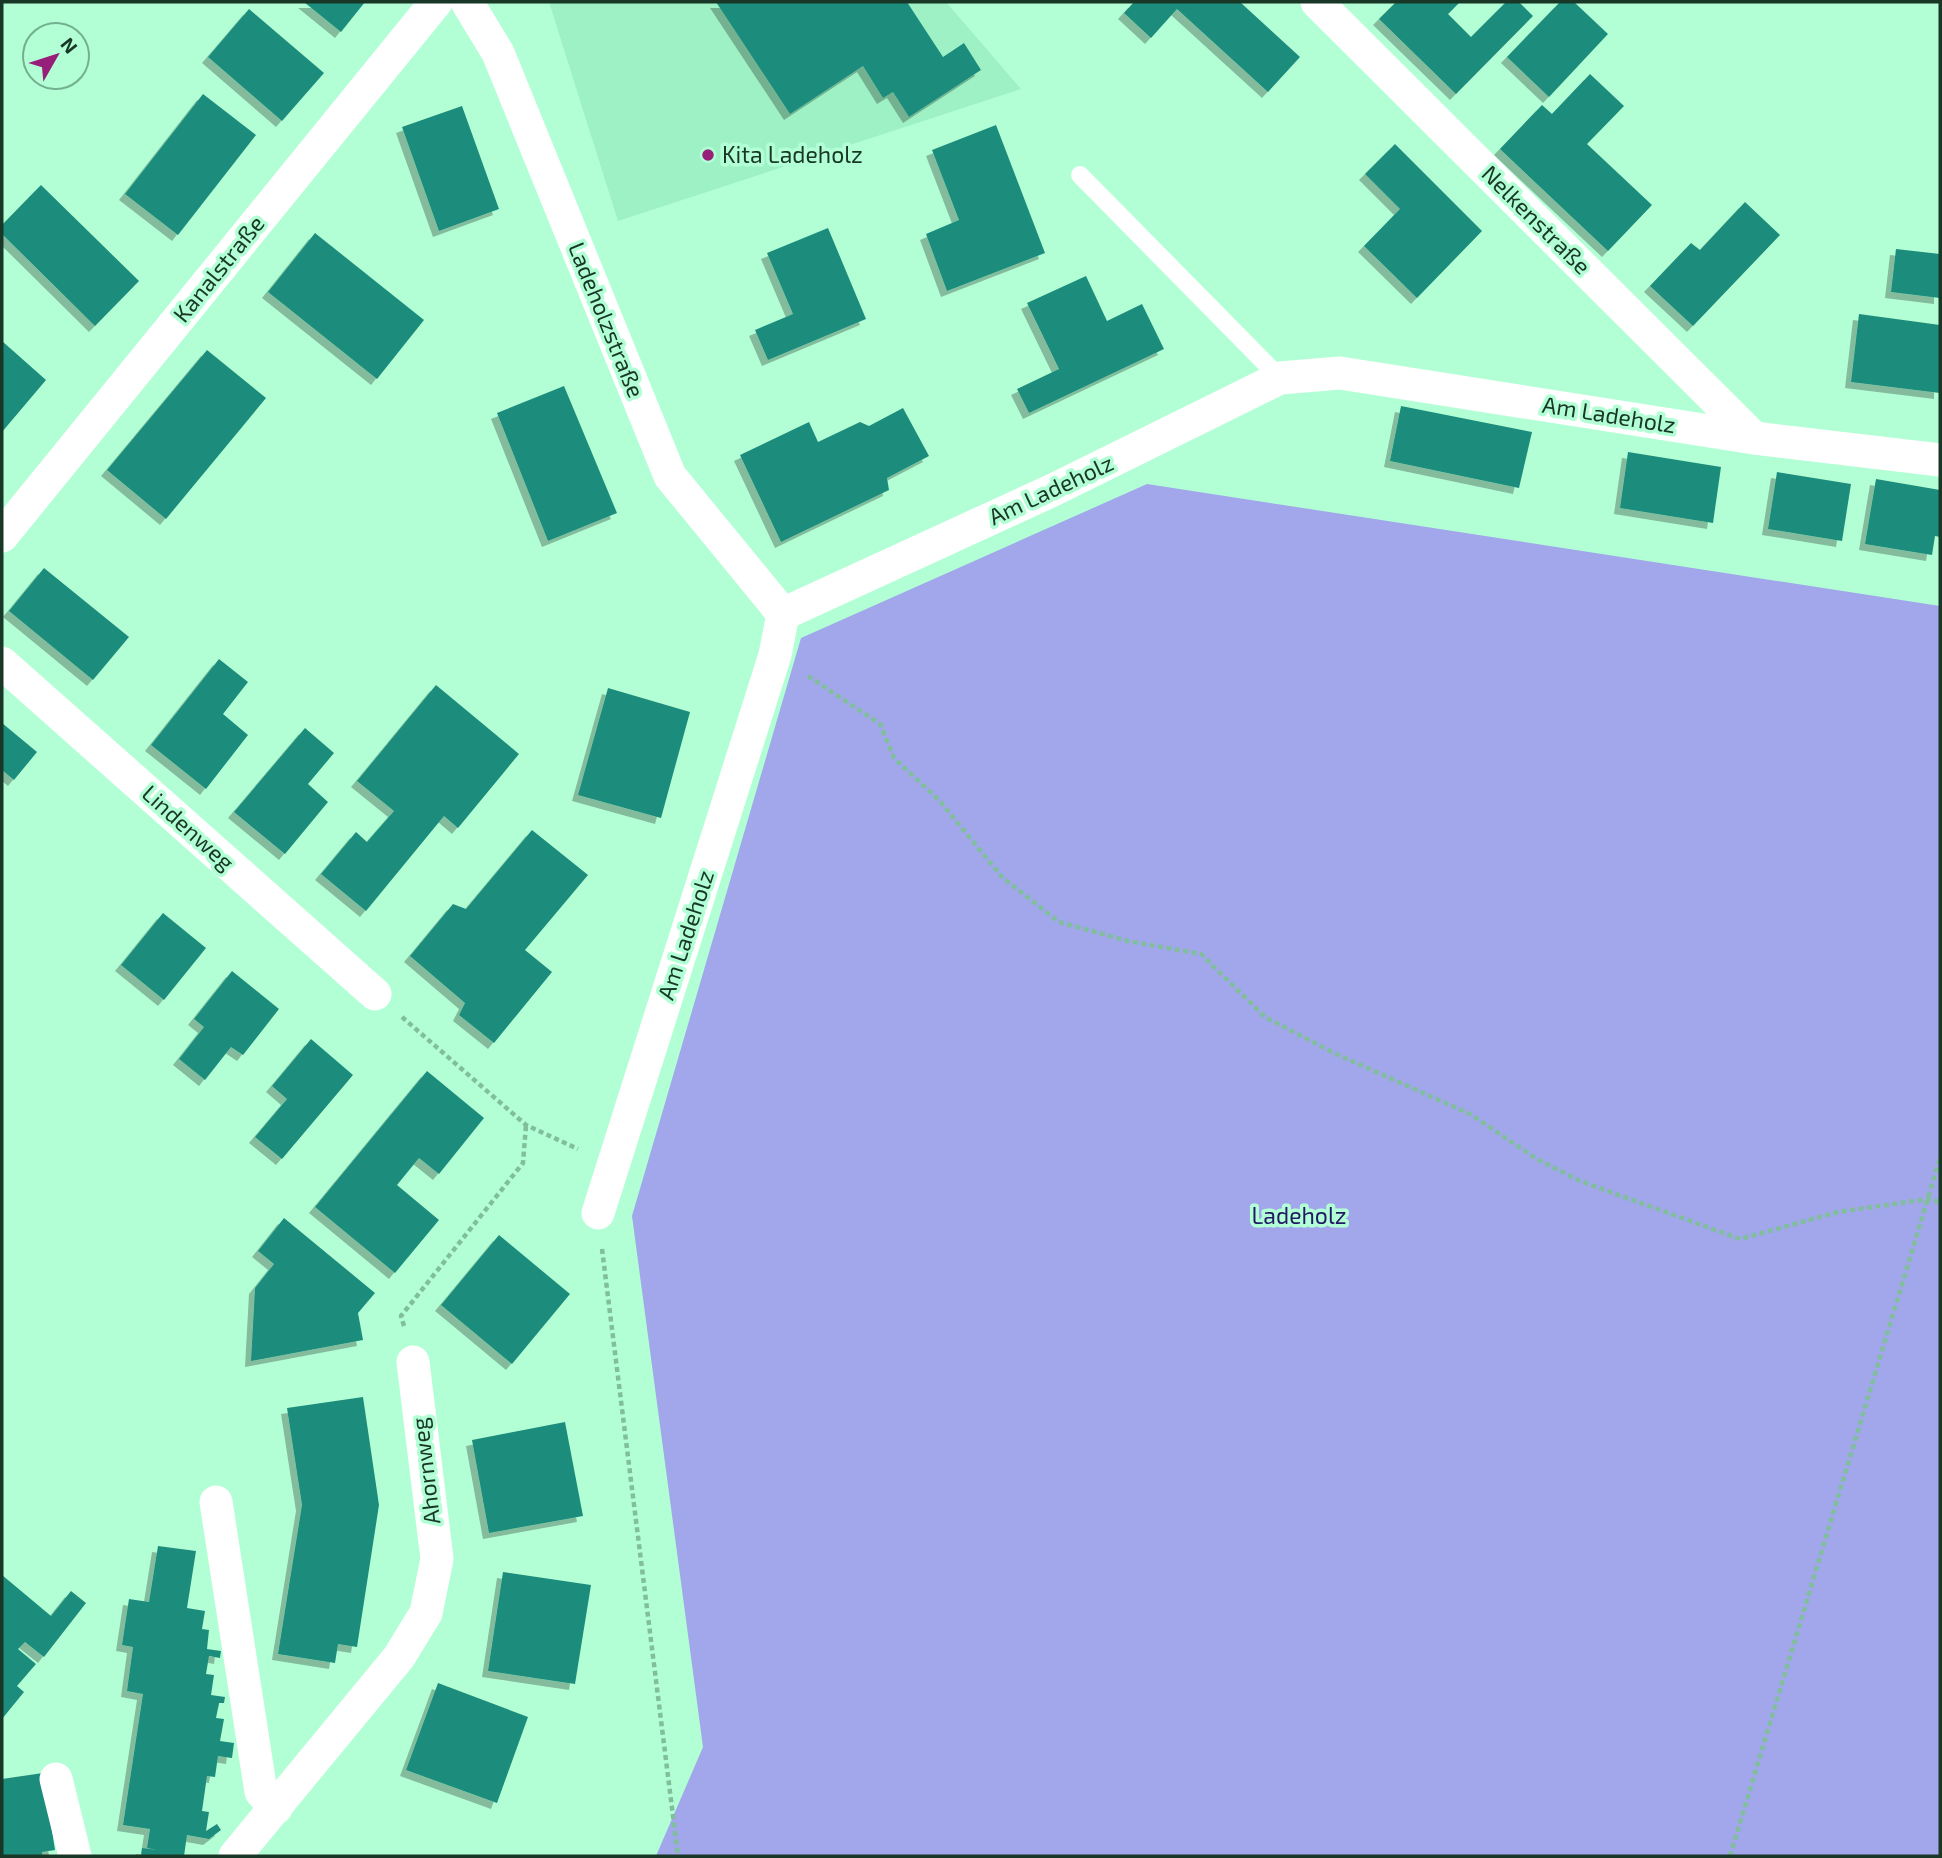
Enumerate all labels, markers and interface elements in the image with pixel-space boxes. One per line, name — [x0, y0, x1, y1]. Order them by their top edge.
north arrow — [21, 21, 91, 91]
text: N — [56, 32, 83, 58]
place label: Kita Ladeholz — [722, 140, 863, 168]
marker: Kita Ladeholz — [700, 147, 716, 163]
street label: Nelkenstraße — [1476, 159, 1597, 280]
street label: Kanalstraße — [167, 209, 270, 327]
street label: Ladeholzstraße — [563, 238, 651, 401]
street label: Am Ladeholz — [1541, 390, 1678, 438]
street label: Am Ladeholz — [984, 448, 1117, 530]
street label: Lindenweg — [137, 779, 240, 876]
street label: Am Ladeholz — [651, 866, 719, 1003]
park label: Ladeholz — [1252, 1201, 1346, 1229]
street label: Ahornweg — [405, 1416, 445, 1526]

